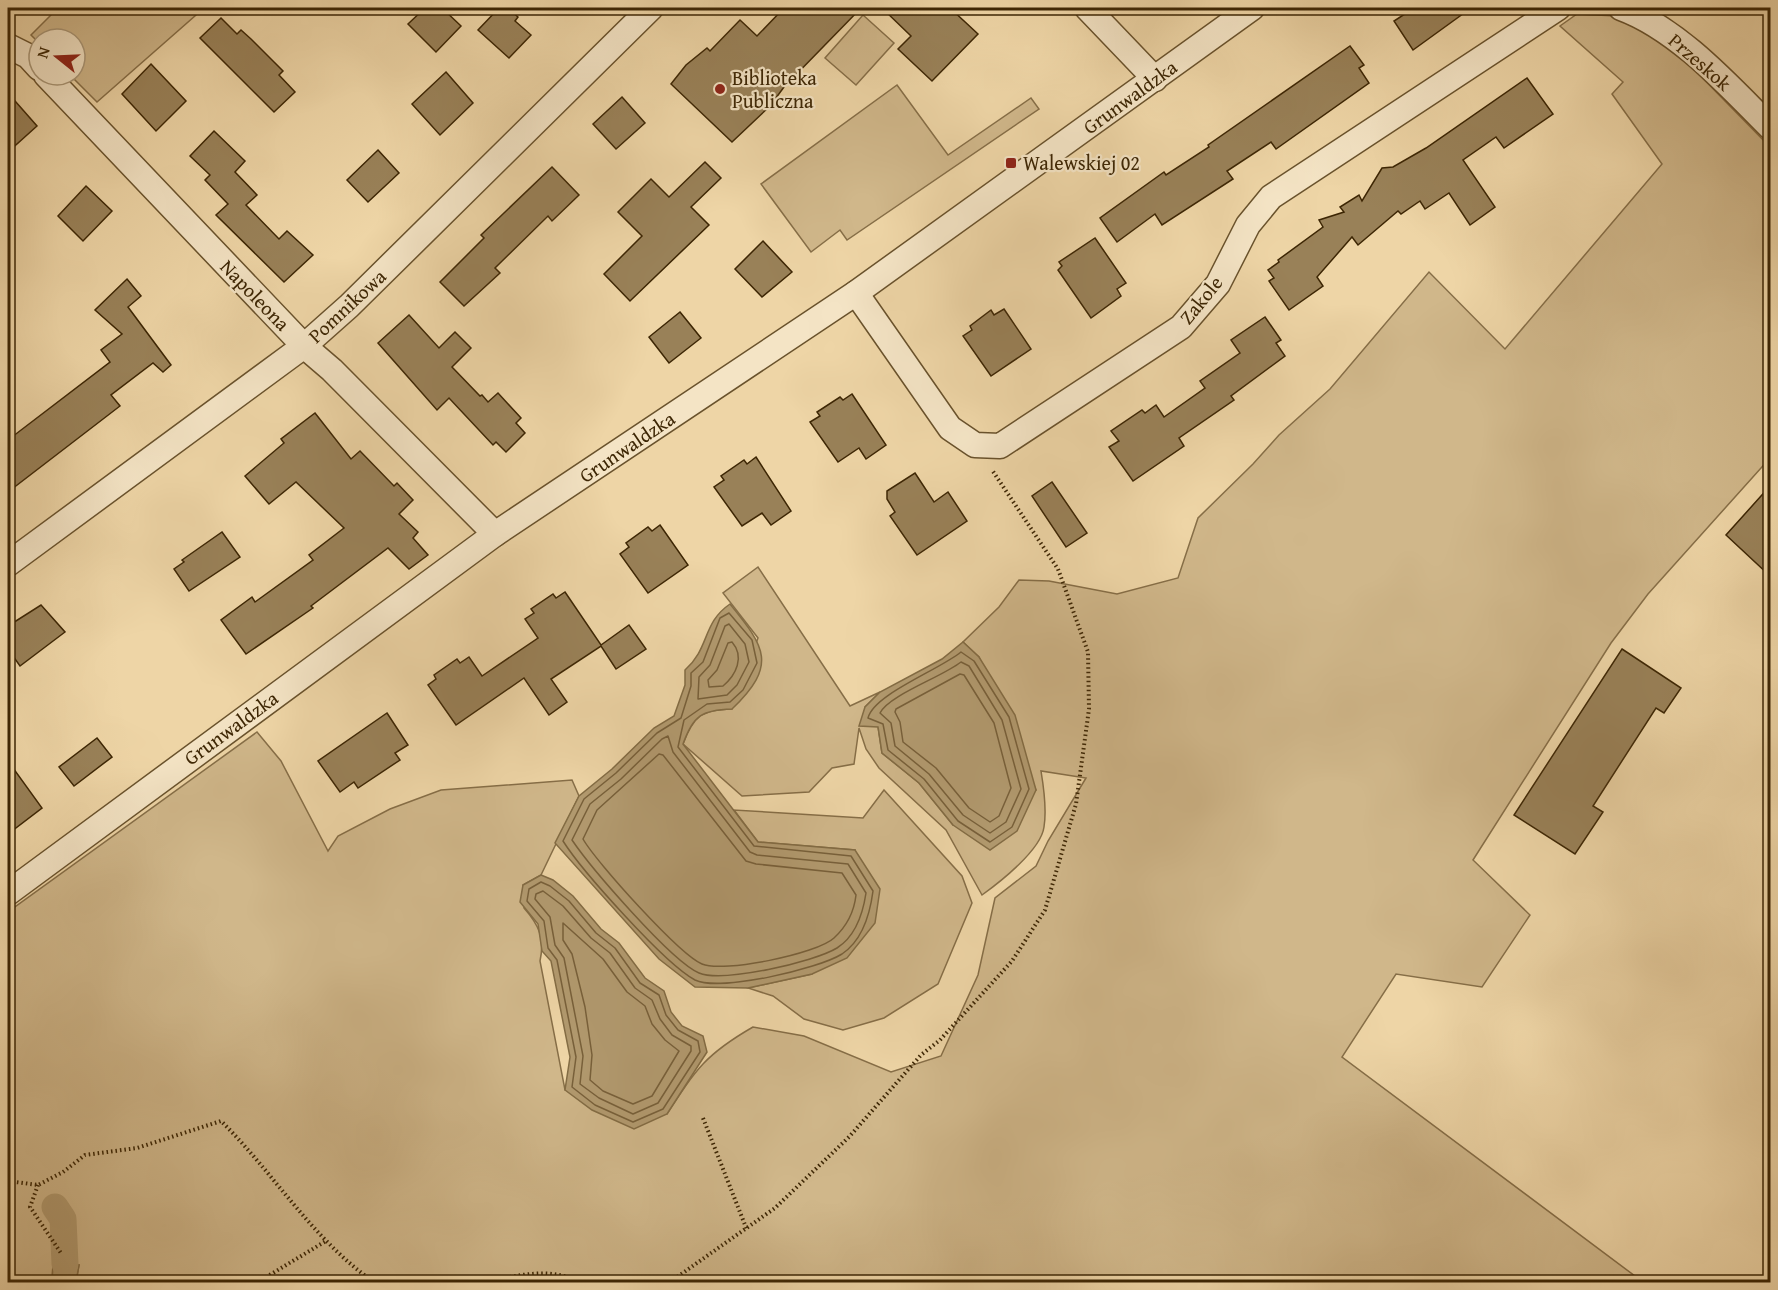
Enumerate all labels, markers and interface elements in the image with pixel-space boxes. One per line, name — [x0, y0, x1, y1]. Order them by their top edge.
street label: Przeskok — [1662, 26, 1739, 98]
north arrow — [27, 27, 87, 87]
text: N — [30, 43, 56, 61]
street label: Grunwaldzka — [1077, 52, 1183, 141]
place label: Biblioteka Publiczna — [732, 63, 817, 115]
marker: Biblioteka Publiczna — [713, 82, 727, 96]
place label: Walewskiej 02 — [1023, 148, 1140, 177]
marker: Walewskiej 02 — [1004, 156, 1018, 170]
street label: Napoleona — [214, 252, 297, 337]
street label: Pomnikowa — [301, 262, 392, 349]
street label: Zakole — [1172, 269, 1229, 330]
street label: Grunwaldzka — [573, 403, 681, 489]
street label: Grunwaldzka — [178, 683, 284, 772]

